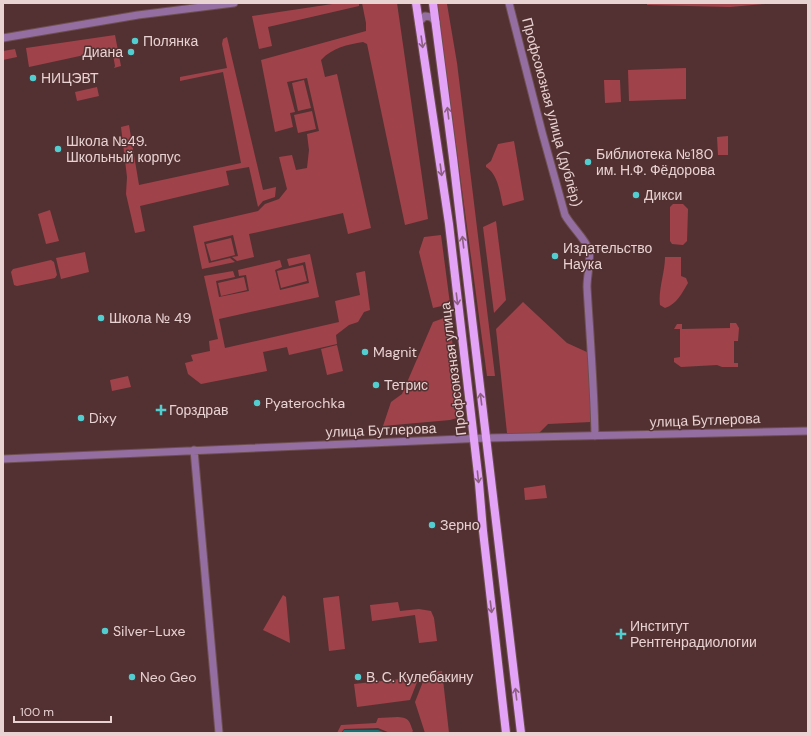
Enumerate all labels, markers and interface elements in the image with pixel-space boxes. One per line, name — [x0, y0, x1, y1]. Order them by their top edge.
street label: Профсоюзная улица (дублёр) — [518, 16, 586, 208]
place label: Полянка — [143, 32, 198, 50]
one-way arrow — [418, 35, 426, 48]
marker: Полянка — [130, 36, 140, 46]
place label: Диана — [82, 43, 123, 61]
marker: Диана — [126, 47, 136, 57]
place label: НИЦЭВТ — [41, 69, 99, 87]
marker: НИЦЭВТ — [28, 73, 38, 83]
one-way arrow — [444, 107, 451, 120]
place label: Школа №49. Школьный корпус — [66, 132, 181, 166]
marker: Школа №49. Школьный корпус — [53, 144, 63, 154]
place label: Библиотека №180 им. Н.Ф. Фёдорова — [596, 145, 715, 179]
marker: Библиотека №180 им. Н.Ф. Фёдорова — [583, 157, 593, 167]
one-way arrow — [437, 163, 445, 176]
place label: Дикси — [644, 186, 682, 204]
marker: Дикси — [631, 190, 641, 200]
one-way arrow — [459, 236, 467, 249]
place label: Издательство Наука — [563, 239, 653, 273]
marker: Издательство Наука — [550, 251, 560, 261]
one-way arrow — [454, 292, 461, 305]
street label: Профсоюзная улица — [436, 301, 470, 437]
place label: Школа № 49 — [109, 309, 192, 327]
marker: Школа № 49 — [96, 313, 106, 323]
place label: Magnit — [373, 343, 417, 361]
marker: Magnit — [360, 347, 370, 357]
place label: Тетрис — [384, 376, 428, 394]
marker: Тетрис — [371, 380, 381, 390]
one-way arrow — [478, 393, 485, 406]
place label: Pyaterochka — [265, 394, 345, 412]
marker: Pyaterochka — [252, 398, 262, 408]
place label: Горздрав — [169, 401, 228, 419]
marker: Горздрав — [156, 405, 166, 415]
place label: Dixy — [89, 409, 117, 427]
street label: улица Бутлерова — [649, 409, 761, 431]
marker: Dixy — [76, 413, 86, 423]
street label: улица Бутлерова — [325, 419, 437, 441]
one-way arrow — [474, 470, 482, 483]
place label: Зерно — [440, 516, 480, 534]
marker: Зерно — [427, 520, 437, 530]
one-way arrow — [487, 600, 495, 613]
place label: Институт Рентгенрадиологии — [630, 617, 757, 651]
place label: Silver-Luxe — [113, 622, 185, 640]
marker: Silver-Luxe — [100, 626, 110, 636]
marker: Институт Рентгенрадиологии — [615, 628, 627, 640]
place label: Neo Geo — [140, 668, 197, 686]
place label: В. С. Кулебакину — [366, 668, 473, 686]
marker: Neo Geo — [127, 672, 137, 682]
marker: В. С. Кулебакину — [353, 672, 363, 682]
one-way arrow — [512, 688, 520, 701]
scale bar — [14, 698, 111, 724]
text: 100 m — [20, 704, 54, 720]

